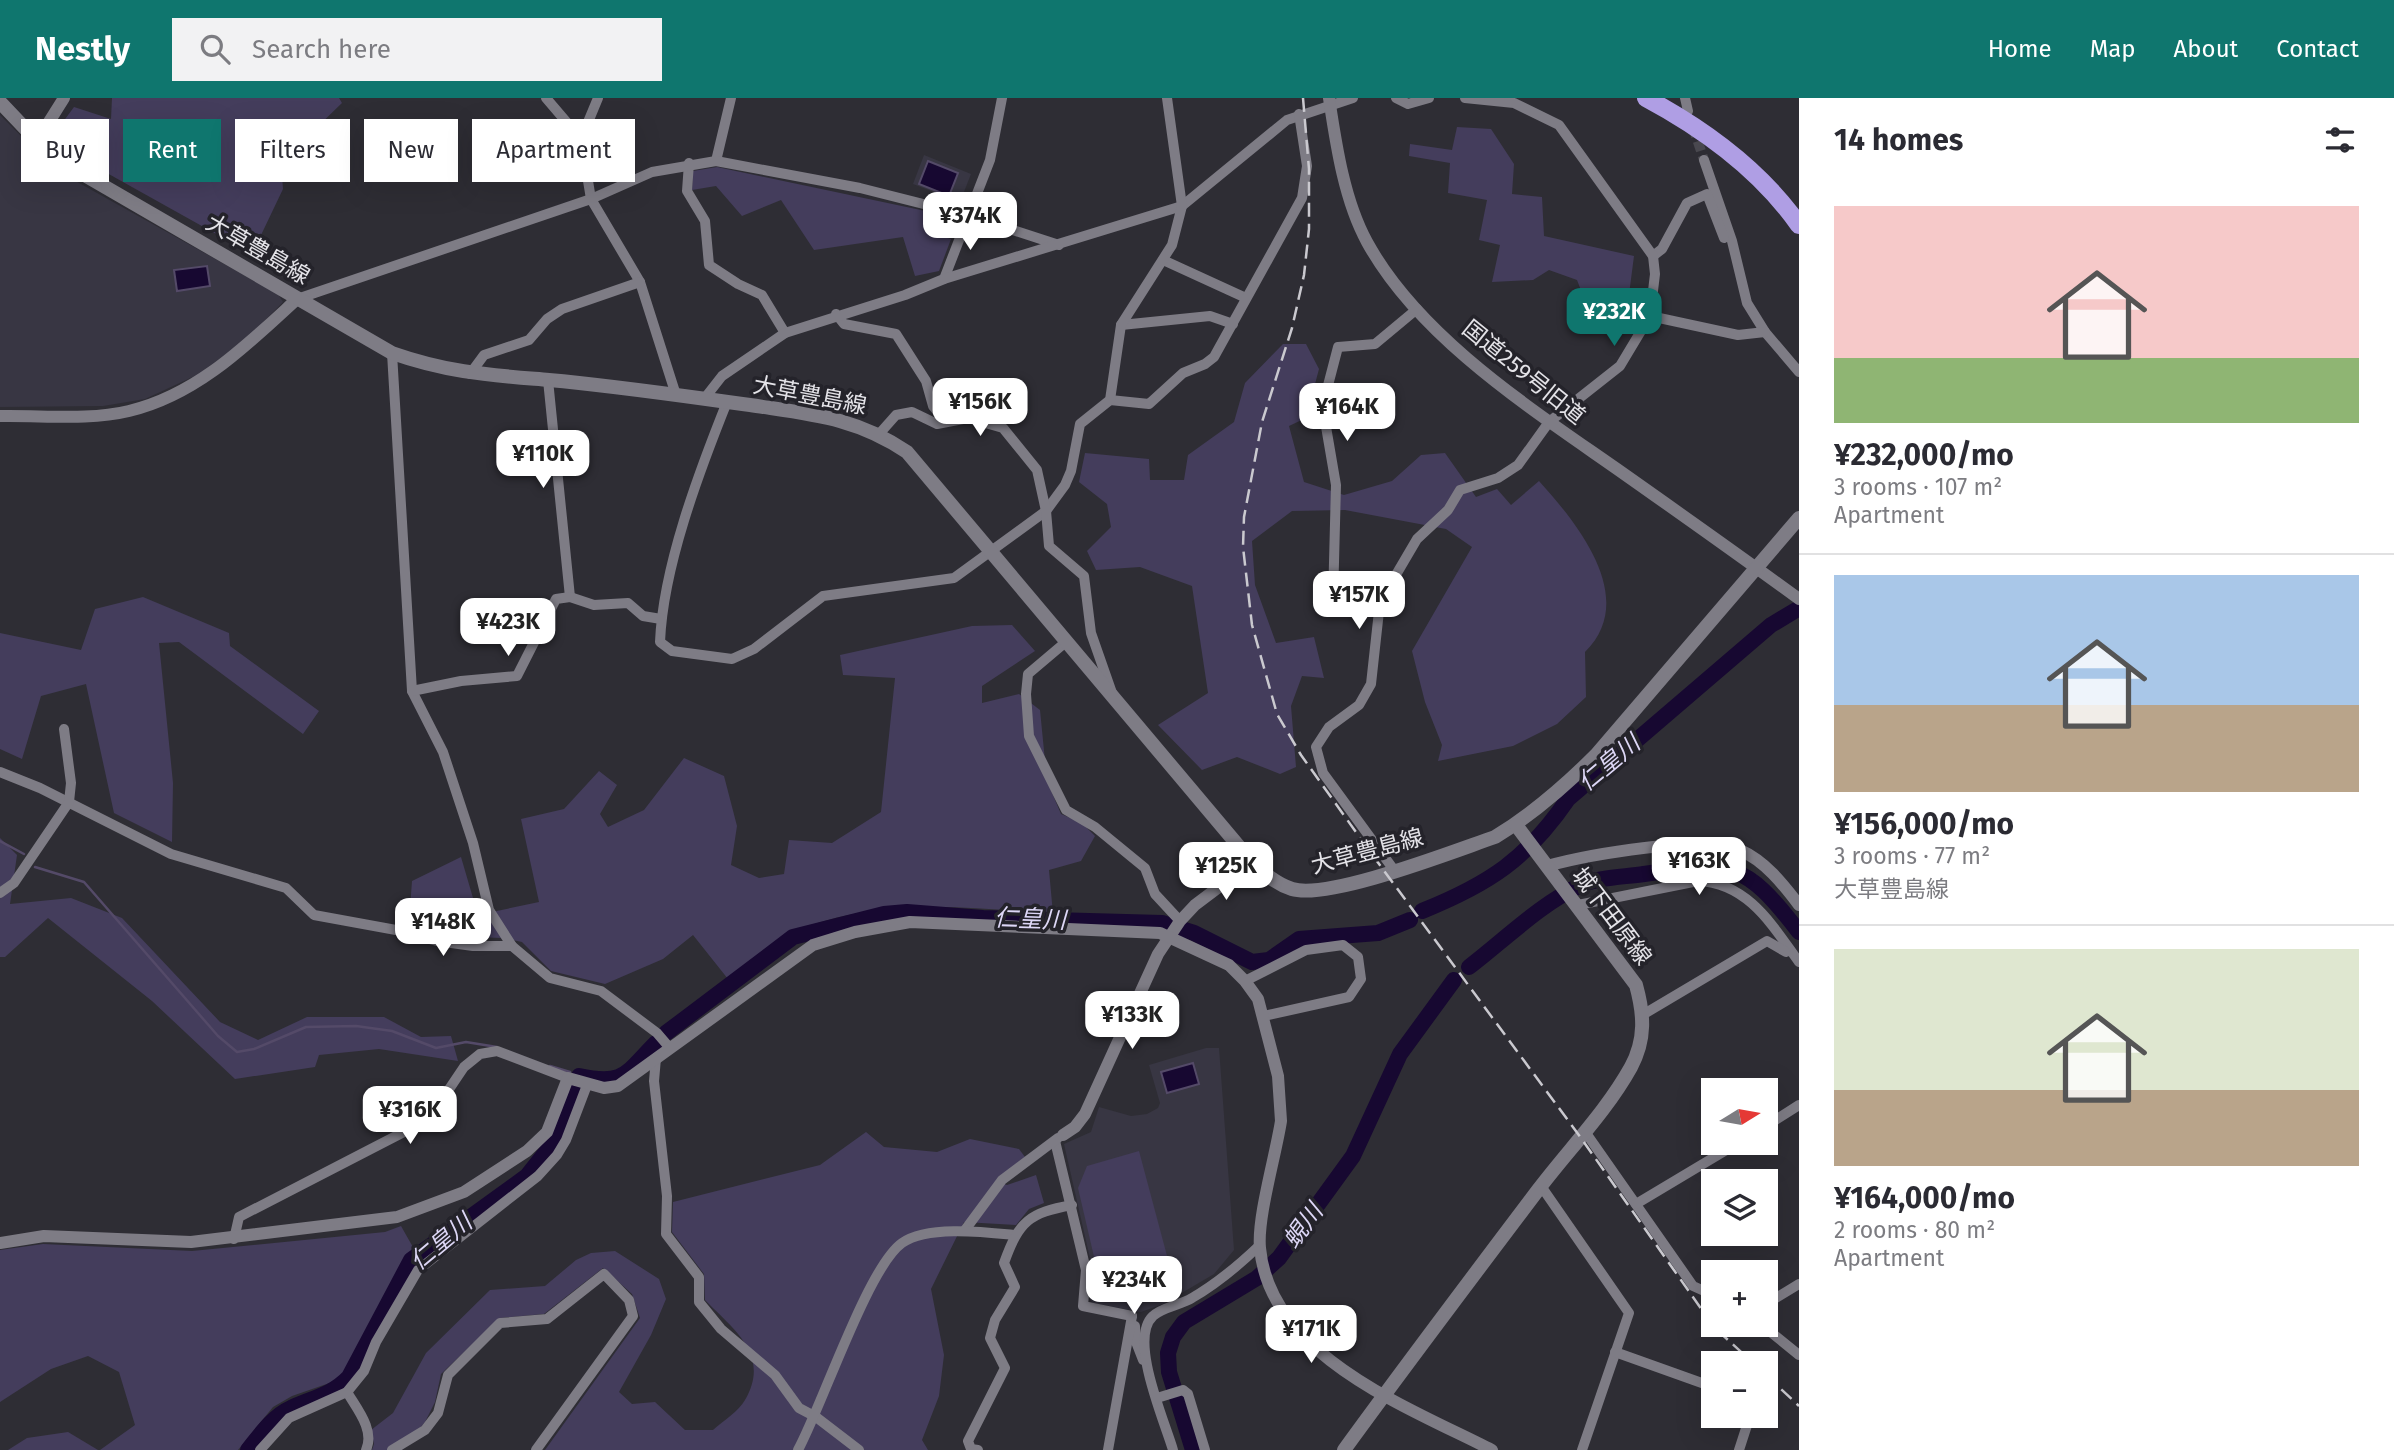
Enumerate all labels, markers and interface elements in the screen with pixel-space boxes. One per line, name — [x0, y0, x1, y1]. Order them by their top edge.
search box — [172, 18, 662, 81]
text: Nestly — [35, 29, 130, 69]
icon: search — [196, 30, 234, 68]
text: Search here — [252, 34, 391, 65]
text: Home — [1988, 35, 2052, 63]
text: Map — [2090, 35, 2136, 63]
text: About — [2174, 35, 2238, 63]
text: Contact — [2276, 35, 2359, 63]
chip: Buy — [21, 119, 109, 182]
chip: Rent — [123, 119, 221, 182]
chip: Filters — [235, 119, 350, 182]
chip: New — [364, 119, 458, 182]
chip: Apartment — [472, 119, 635, 182]
icon: filters — [2321, 121, 2359, 159]
text: 14 homes — [1834, 122, 1963, 158]
pin: ¥374K — [921, 192, 1019, 252]
text: ¥374K — [939, 201, 1001, 229]
street label: 大草豊島線 — [201, 208, 315, 290]
icon: home — [2034, 252, 2160, 378]
pin: ¥232K — [1565, 288, 1663, 348]
text: ¥232K — [1583, 297, 1645, 325]
street label: 国道259号旧道 — [1457, 314, 1591, 430]
street label: 大草豊島線 — [751, 370, 869, 420]
pin: ¥156K — [931, 378, 1029, 438]
pin: ¥164K — [1298, 384, 1396, 443]
text: ¥156K — [949, 387, 1011, 415]
text: ¥164K — [1315, 392, 1379, 420]
pin: ¥110K — [494, 430, 592, 490]
text: ¥232,000/mo — [1834, 437, 2014, 473]
text: ¥110K — [512, 439, 574, 467]
text: 3 rooms · 107 m² — [1834, 473, 2002, 501]
text: Apartment — [1834, 501, 1944, 529]
pin: ¥157K — [1310, 572, 1408, 631]
text: ¥157K — [1329, 580, 1389, 608]
pin: ¥423K — [459, 598, 557, 658]
text: ¥423K — [476, 607, 540, 635]
icon: home — [2034, 621, 2160, 747]
water label: 仁皇川 — [1572, 727, 1648, 797]
text: ¥156,000/mo — [1834, 806, 2014, 842]
street label: 大草豊島線 — [1308, 823, 1426, 879]
pin: ¥163K — [1650, 838, 1748, 897]
pin: ¥125K — [1177, 842, 1275, 902]
text: 3 rooms · 77 m² — [1834, 842, 1990, 870]
text: ¥163K — [1668, 846, 1730, 874]
text: ¥125K — [1195, 851, 1257, 879]
street label: 城下田原線 — [1566, 862, 1658, 970]
text: 大草豊島線 — [1834, 875, 1949, 903]
pin: ¥148K — [394, 898, 492, 958]
water label: 仁皇川 — [994, 904, 1069, 934]
text: ¥148K — [411, 907, 475, 935]
pin: ¥133K — [1083, 992, 1181, 1051]
icon: home — [2034, 995, 2160, 1121]
text: ¥133K — [1101, 1000, 1163, 1028]
north arrow — [1701, 1078, 1778, 1155]
map controls — [1701, 1078, 1778, 1428]
pin: ¥316K — [361, 1086, 459, 1146]
text: ¥316K — [379, 1095, 441, 1123]
button: layers — [1701, 1169, 1778, 1246]
text: ¥164,000/mo — [1834, 1180, 2015, 1216]
water label: 蜆川 — [1278, 1196, 1330, 1254]
water label: 仁皇川 — [404, 1206, 480, 1276]
text: 2 rooms · 80 m² — [1834, 1216, 1995, 1244]
text: Apartment — [1834, 1244, 1944, 1272]
pin: ¥234K — [1085, 1256, 1183, 1316]
button: + — [1701, 1260, 1778, 1337]
text: ¥234K — [1102, 1265, 1166, 1293]
pin: ¥171K — [1262, 1306, 1360, 1365]
text: ¥171K — [1282, 1314, 1340, 1342]
button: − — [1701, 1351, 1778, 1428]

